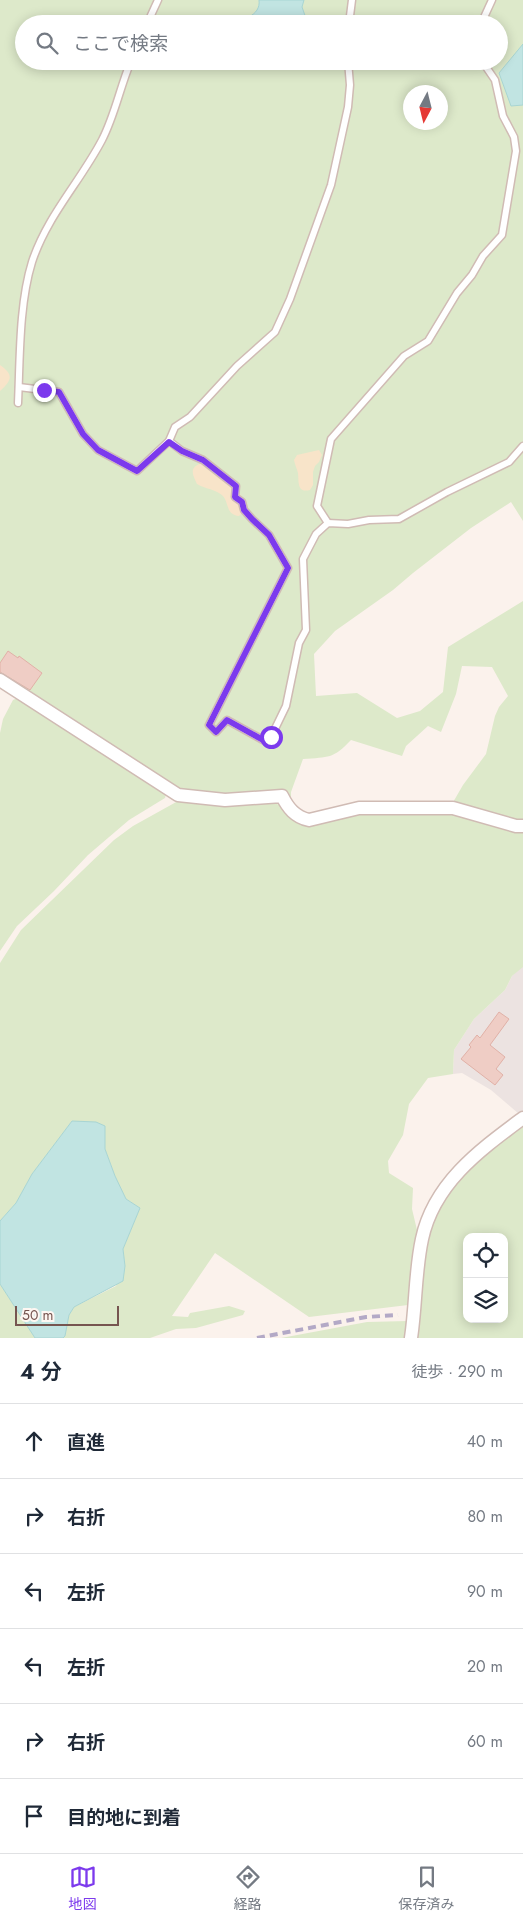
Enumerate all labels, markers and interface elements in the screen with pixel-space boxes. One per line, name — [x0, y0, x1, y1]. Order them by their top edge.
search box — [15, 15, 508, 70]
icon: search — [33, 29, 61, 57]
text: ここで検索 — [73, 30, 168, 57]
north arrow — [403, 85, 448, 130]
route end — [33, 379, 56, 402]
route start — [260, 726, 283, 749]
map controls — [463, 1233, 508, 1323]
button: locate — [463, 1233, 508, 1278]
button: layers — [463, 1278, 508, 1323]
scale bar — [15, 1303, 119, 1326]
text: 50 m — [22, 1305, 53, 1325]
text: 4 分 — [20, 1357, 62, 1387]
text: 徒歩 · 290 m — [411, 1360, 503, 1383]
icon: ahead — [20, 1427, 48, 1455]
text: 直進 — [67, 1429, 105, 1456]
text: 40 m — [467, 1430, 503, 1453]
icon: right — [20, 1502, 48, 1530]
text: 右折 — [67, 1504, 105, 1531]
text: 80 m — [467, 1505, 503, 1528]
icon: left — [20, 1577, 48, 1605]
text: 左折 — [67, 1579, 105, 1606]
text: 90 m — [467, 1580, 503, 1603]
icon: left — [20, 1652, 48, 1680]
text: 左折 — [67, 1654, 105, 1681]
text: 20 m — [467, 1655, 503, 1678]
icon: right — [20, 1727, 48, 1755]
text: 右折 — [67, 1729, 105, 1756]
text: 60 m — [467, 1730, 503, 1753]
icon: arrive — [20, 1802, 48, 1830]
text: 目的地に到着 — [67, 1804, 181, 1831]
tab: 地図 — [69, 1863, 97, 1914]
tab: 経路 — [234, 1863, 262, 1914]
tab: 保存済み — [399, 1863, 455, 1914]

